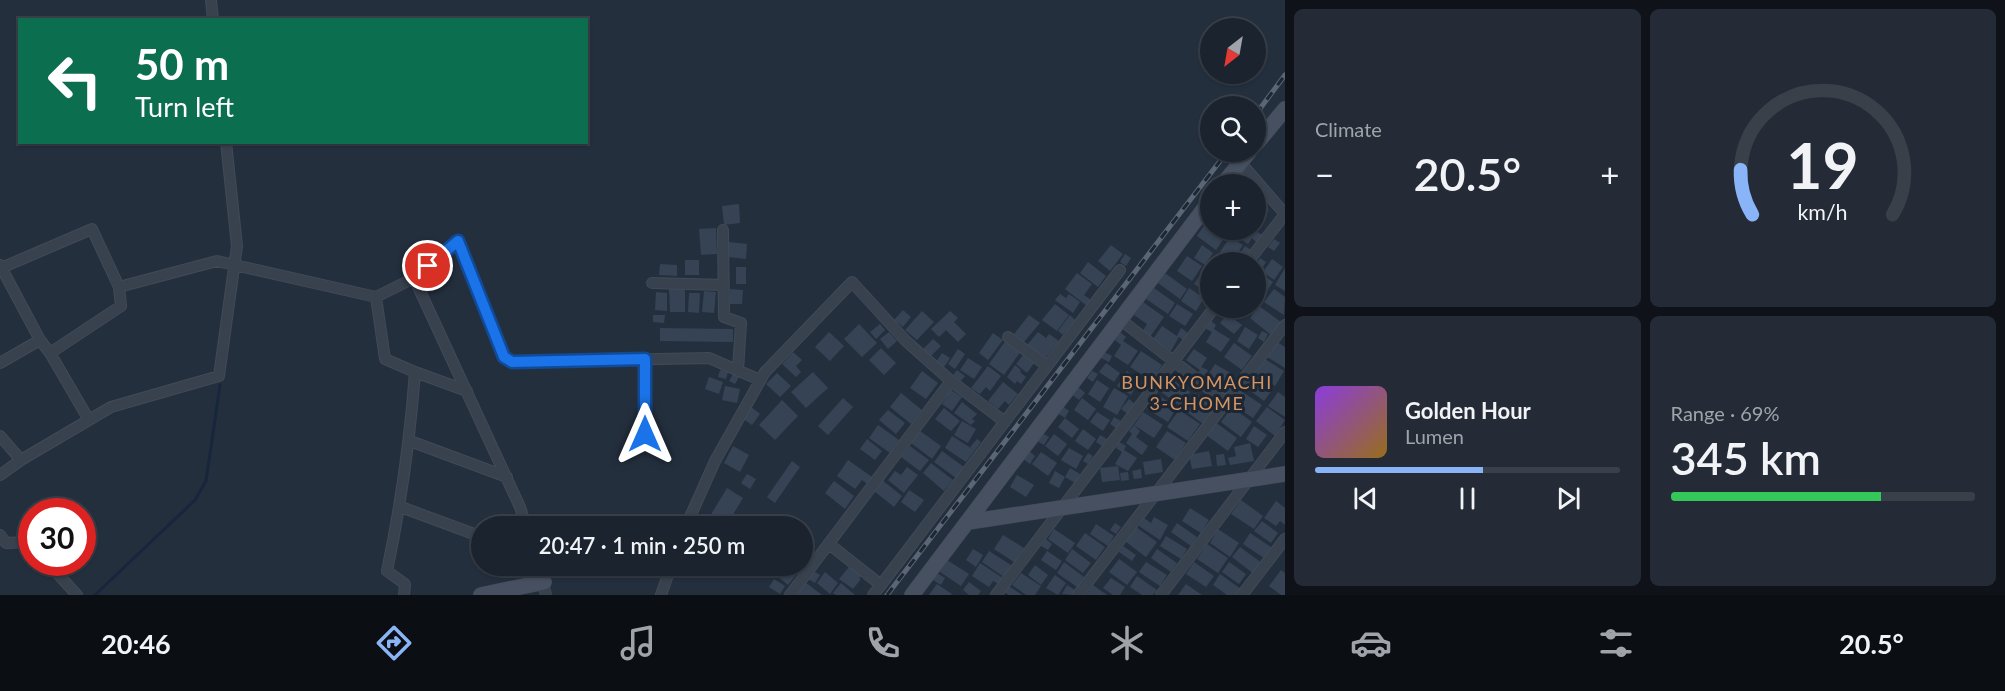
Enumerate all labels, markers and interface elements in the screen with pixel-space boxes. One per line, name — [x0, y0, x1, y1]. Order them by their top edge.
north arrow — [1200, 18, 1266, 84]
map controls — [1200, 18, 1266, 318]
text: 50 m — [135, 39, 229, 89]
icon: left — [36, 42, 114, 120]
text: Turn left — [135, 90, 234, 123]
button: search — [1200, 96, 1266, 162]
text: Climate — [1315, 117, 1382, 141]
text: 19 — [1787, 127, 1859, 202]
text: 20.5° — [1413, 147, 1521, 201]
text: − — [1315, 154, 1334, 194]
text: + — [1600, 154, 1620, 194]
button: + — [1200, 174, 1266, 240]
text: km/h — [1798, 199, 1848, 225]
pin — [402, 240, 453, 291]
icon: arrive — [411, 249, 444, 282]
button: − — [1200, 252, 1266, 318]
district label: BUNKYOMACHI 3-CHOME — [1121, 371, 1273, 414]
text: Golden Hour — [1405, 397, 1531, 424]
text: Range · 69% — [1671, 401, 1779, 425]
position arrow — [613, 402, 677, 466]
text: Lumen — [1405, 424, 1464, 448]
text: 345 km — [1671, 431, 1821, 485]
icon: previous — [1349, 482, 1382, 515]
icon: pause — [1451, 482, 1484, 515]
icon: next — [1552, 482, 1585, 515]
speed limit sign: 30 — [18, 498, 96, 576]
text: 20:47 · 1 min · 250 m — [539, 532, 745, 559]
icon: directions — [373, 622, 415, 664]
icon: music — [617, 622, 659, 664]
icon: phone — [862, 622, 904, 664]
icon: climate — [1106, 622, 1148, 664]
icon: car — [1350, 622, 1392, 664]
icon: filters — [1595, 622, 1637, 664]
text: 20:46 — [101, 627, 171, 660]
text: 20.5° — [1839, 627, 1904, 660]

